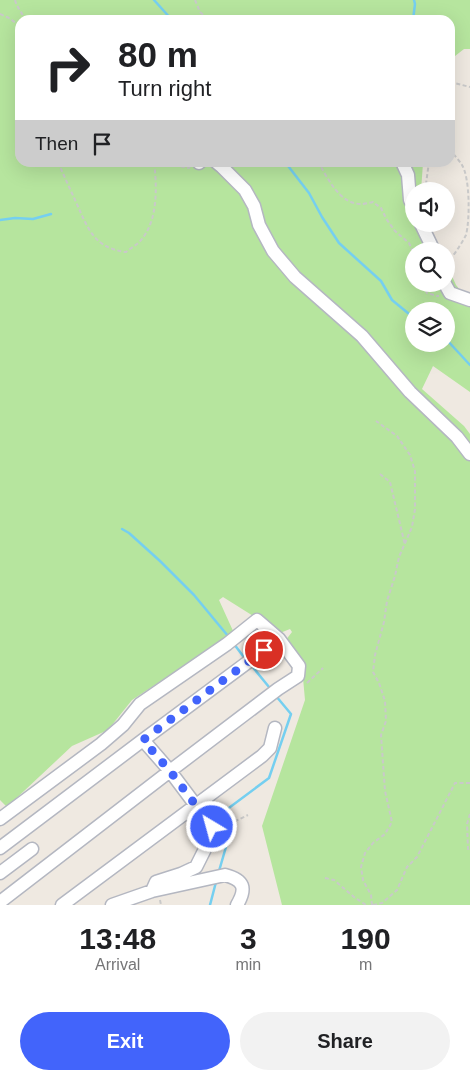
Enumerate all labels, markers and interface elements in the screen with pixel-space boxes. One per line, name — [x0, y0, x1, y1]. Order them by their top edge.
icon: right — [35, 35, 100, 100]
text: 80 m — [118, 35, 198, 74]
text: Turn right — [118, 76, 211, 101]
icon: arrive — [88, 130, 116, 158]
text: Then — [35, 133, 78, 154]
map controls — [405, 182, 455, 352]
button: sound — [405, 182, 455, 232]
button: search — [405, 242, 455, 292]
button: layers — [405, 302, 455, 352]
pin — [243, 629, 285, 671]
icon: arrive — [250, 636, 278, 664]
position arrow — [185, 800, 237, 852]
text: 13:48 — [79, 922, 156, 955]
text: 3 — [240, 922, 257, 955]
text: 190 — [341, 922, 391, 955]
text: Arrival — [95, 956, 140, 973]
text: min — [235, 956, 261, 973]
text: m — [359, 956, 372, 973]
button: Exit — [20, 1012, 230, 1070]
button: Share — [240, 1012, 450, 1070]

